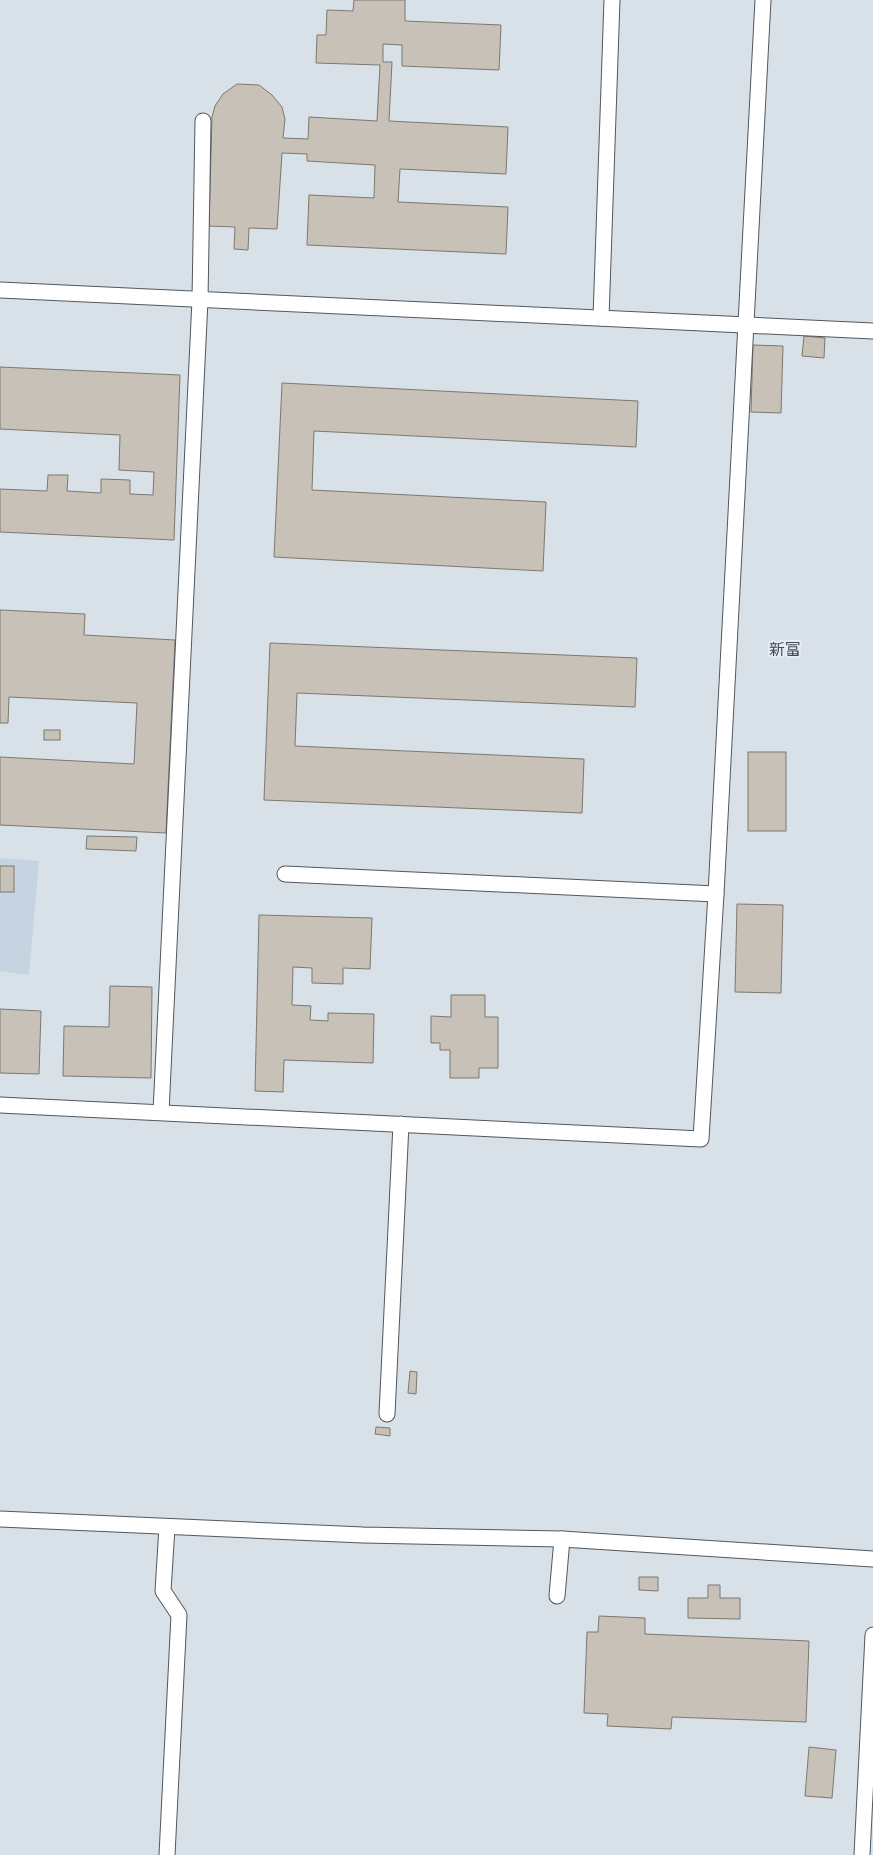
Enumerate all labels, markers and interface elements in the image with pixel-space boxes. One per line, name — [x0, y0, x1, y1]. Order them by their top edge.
district label: 新富 — [769, 639, 801, 658]

